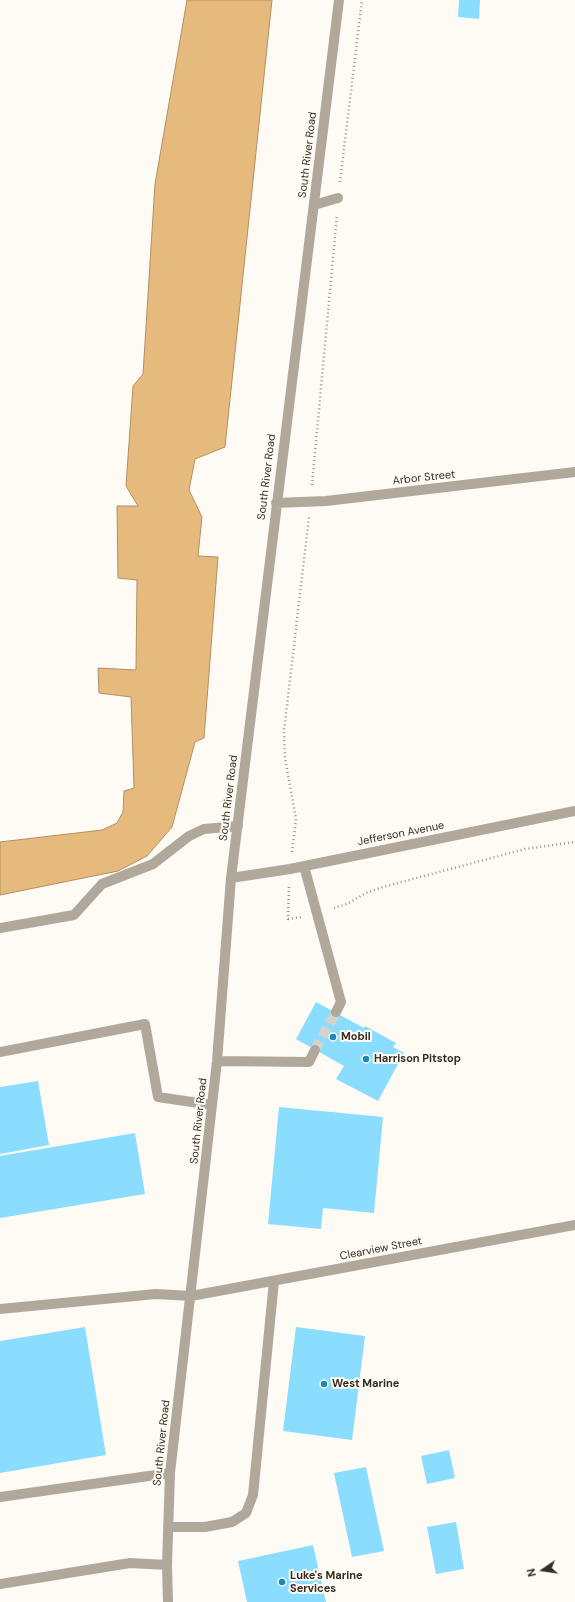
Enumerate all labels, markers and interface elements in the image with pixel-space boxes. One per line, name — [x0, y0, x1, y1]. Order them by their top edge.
street label: South River Road — [296, 111, 320, 199]
street label: South River Road — [255, 433, 279, 521]
street label: Arbor Street — [392, 468, 456, 488]
street label: South River Road — [217, 754, 241, 842]
street label: Jefferson Avenue — [357, 819, 445, 849]
place label: Mobil — [341, 1030, 371, 1044]
marker: Mobil — [328, 1032, 338, 1042]
place label: Harrison Pitstop — [374, 1052, 461, 1066]
marker: Harrison Pitstop — [361, 1054, 371, 1064]
street label: South River Road — [188, 1077, 210, 1165]
street label: Clearview Street — [339, 1235, 423, 1263]
place label: West Marine — [332, 1377, 399, 1391]
marker: West Marine — [319, 1379, 329, 1389]
street label: South River Road — [151, 1399, 173, 1487]
north arrow — [523, 1550, 563, 1590]
text: N — [524, 1567, 539, 1578]
place label: Luke's Marine Services — [290, 1569, 363, 1595]
marker: Luke's Marine Services — [277, 1577, 287, 1587]

